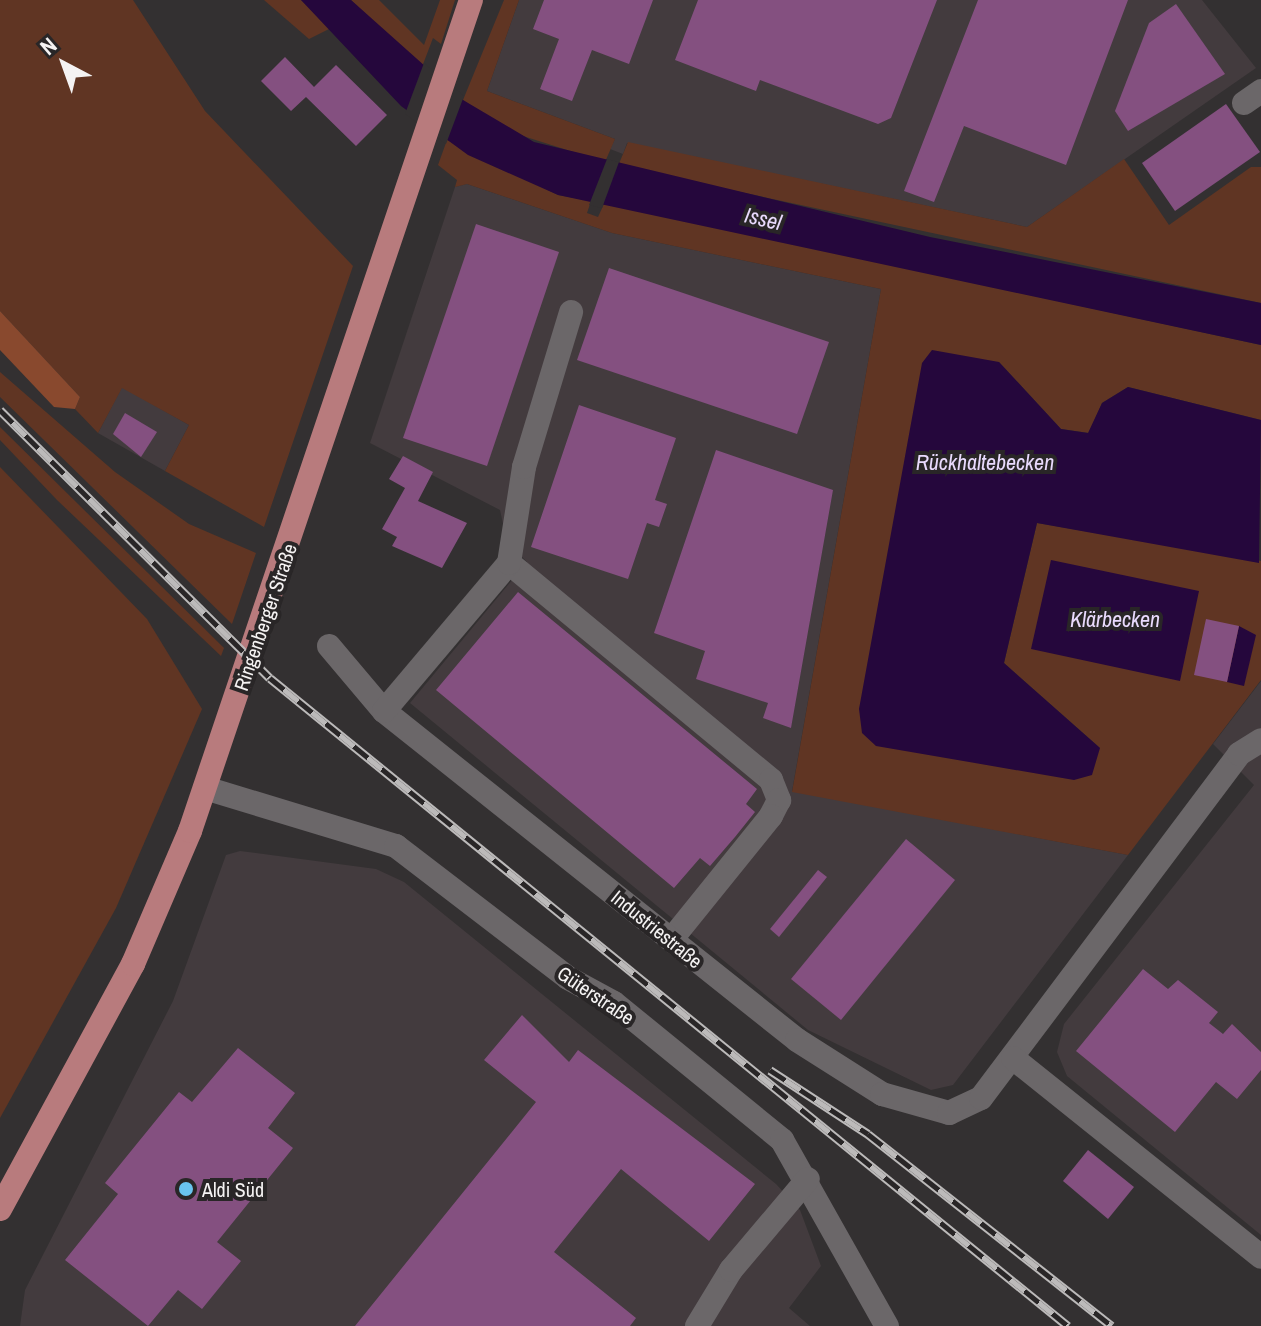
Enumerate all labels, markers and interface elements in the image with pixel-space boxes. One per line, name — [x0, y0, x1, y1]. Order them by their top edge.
north arrow — [24, 24, 104, 104]
text: N — [33, 30, 63, 61]
water label: Issel — [742, 202, 784, 236]
water label: Rückhaltebecken — [916, 450, 1054, 476]
street label: Ringenberger Straße — [229, 540, 301, 694]
water label: Klärbecken — [1070, 607, 1160, 633]
street label: Industriestraße — [607, 885, 707, 973]
street label: Güterstraße — [553, 961, 639, 1029]
place label: Aldi Süd — [202, 1177, 264, 1201]
marker: Aldi Süd — [177, 1180, 195, 1198]

